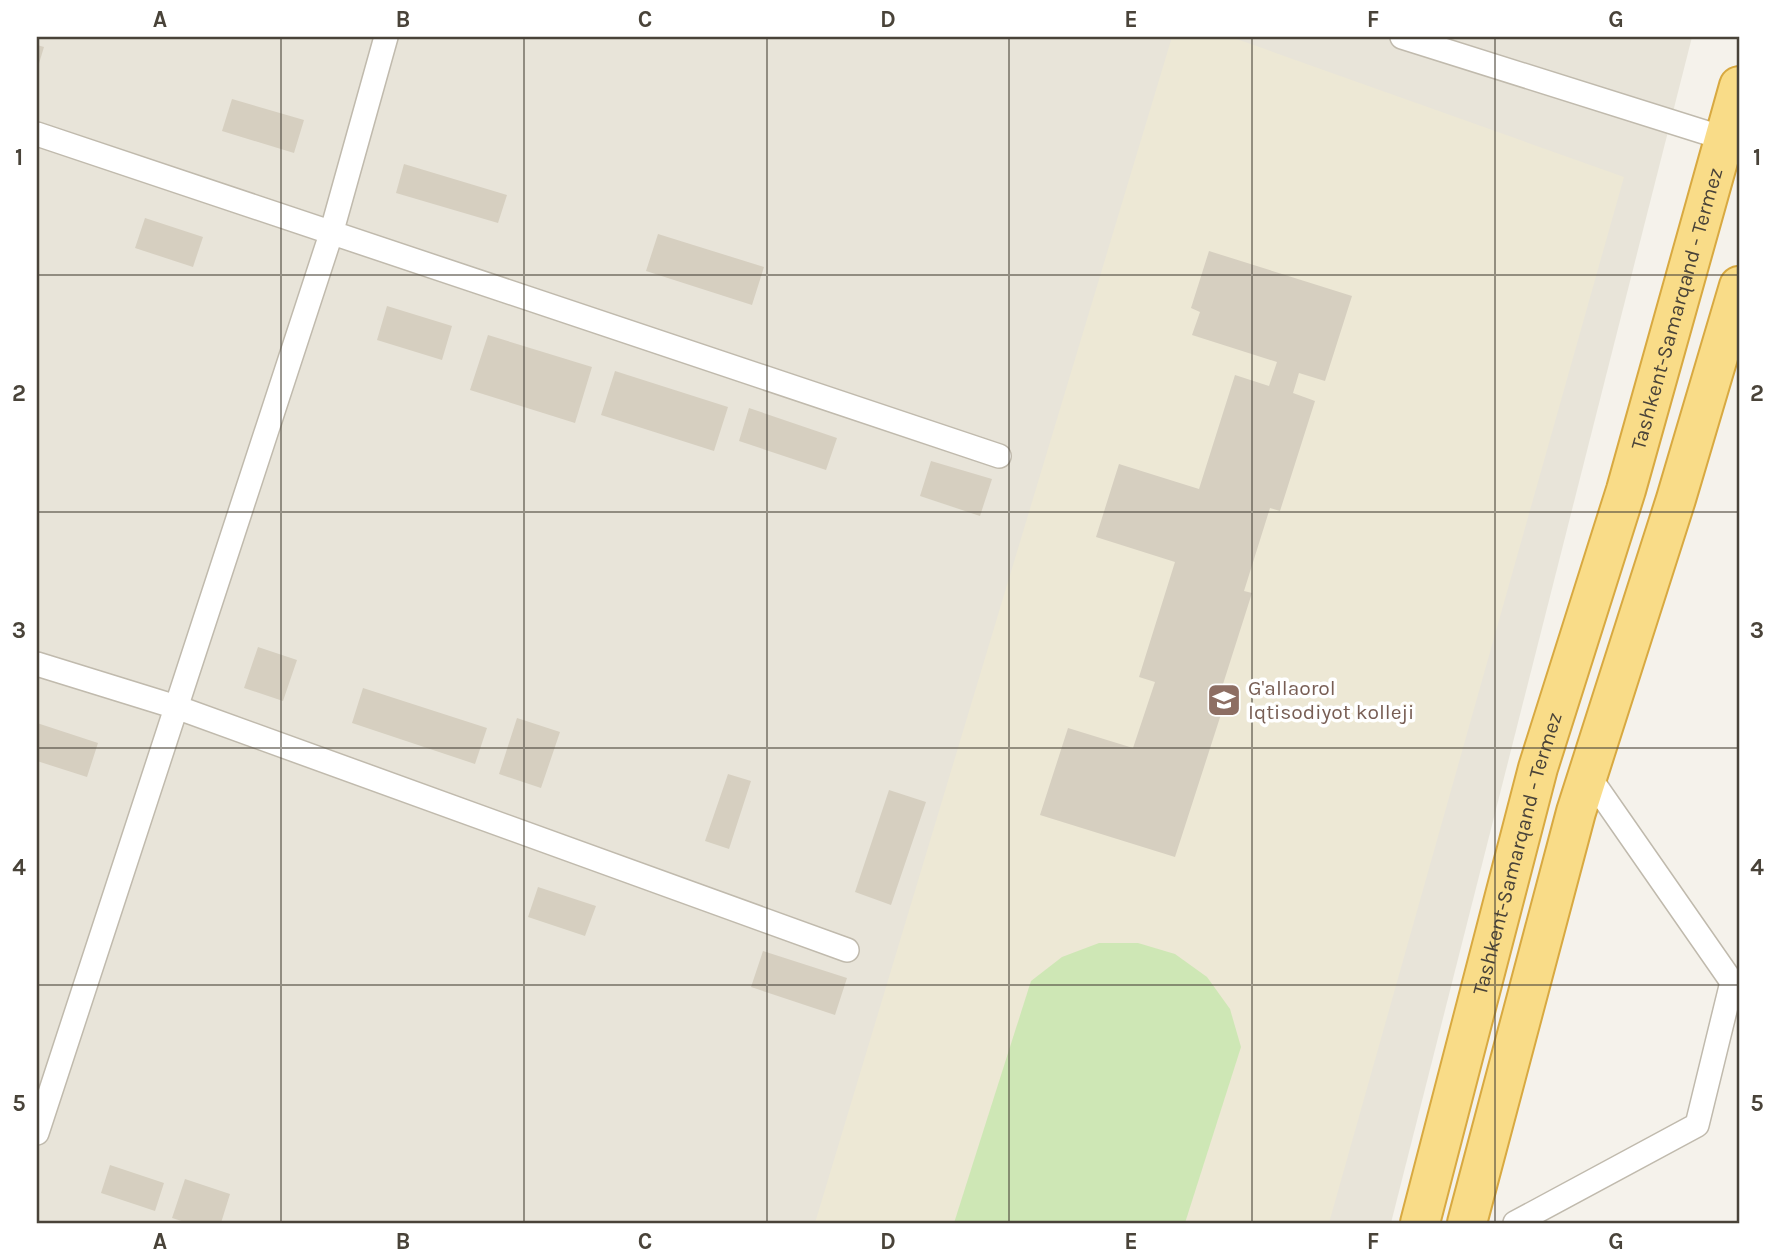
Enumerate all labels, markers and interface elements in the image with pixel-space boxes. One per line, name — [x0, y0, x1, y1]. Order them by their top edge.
text: A — [153, 6, 167, 33]
text: B — [396, 6, 410, 33]
text: C — [638, 6, 652, 33]
text: D — [880, 6, 896, 33]
text: E — [1124, 6, 1138, 33]
text: F — [1367, 6, 1379, 33]
text: G — [1608, 6, 1624, 33]
text: 1 — [15, 144, 23, 171]
text: 1 — [1753, 144, 1761, 171]
street label: Tashkent-Samarqand - Termez — [1626, 165, 1728, 452]
text: 2 — [12, 380, 26, 407]
text: 2 — [1750, 380, 1764, 407]
text: 3 — [12, 617, 26, 644]
text: 3 — [1750, 617, 1764, 644]
place label: G'allaorol Iqtisodiyot kolleji — [1248, 676, 1414, 724]
school or university icon: G'allaorol Iqtisodiyot kolleji — [1205, 681, 1243, 719]
street label: Tashkent-Samarqand - Termez — [1468, 709, 1567, 997]
text: 4 — [12, 854, 26, 881]
text: 4 — [1750, 854, 1764, 881]
text: 5 — [12, 1090, 26, 1117]
text: 5 — [1750, 1090, 1764, 1117]
text: A — [153, 1228, 167, 1255]
text: B — [396, 1228, 410, 1255]
text: C — [638, 1228, 652, 1255]
text: D — [880, 1228, 896, 1255]
text: E — [1124, 1228, 1138, 1255]
text: F — [1367, 1228, 1379, 1255]
text: G — [1608, 1228, 1624, 1255]

